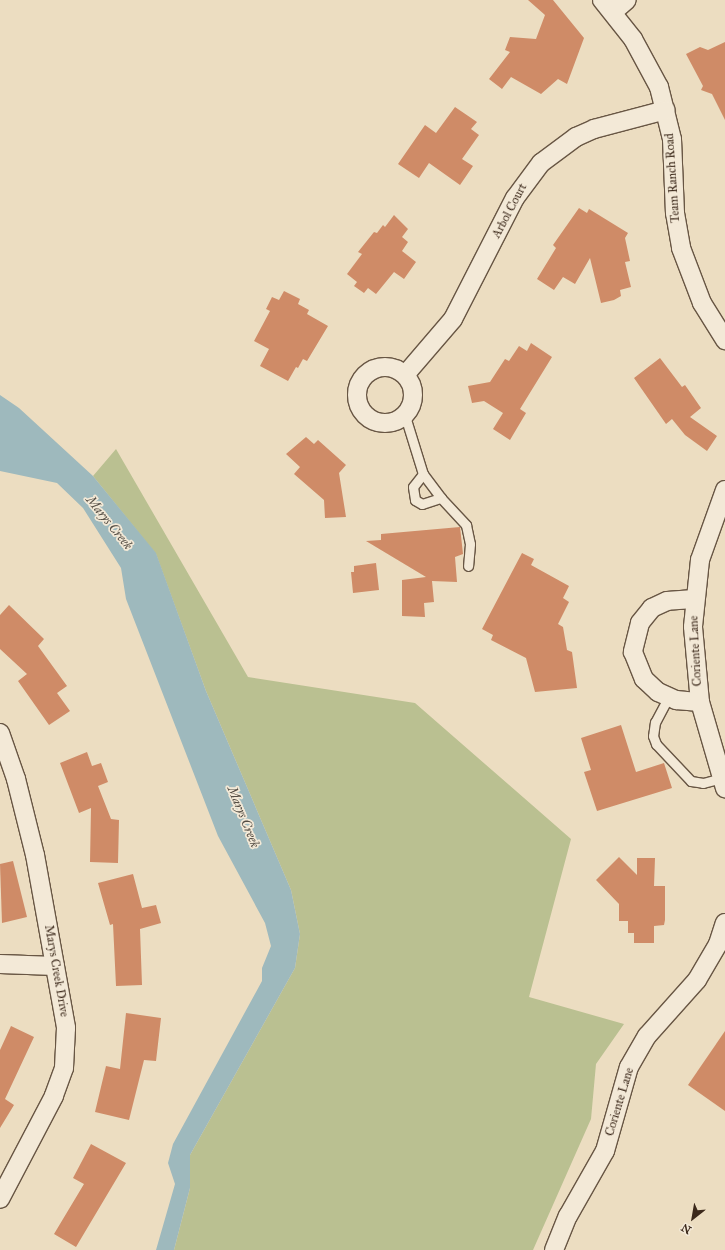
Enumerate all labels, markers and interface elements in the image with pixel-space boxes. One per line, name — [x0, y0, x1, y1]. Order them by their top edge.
street label: Team Ranch Road — [663, 133, 683, 223]
street label: Arbol Court — [490, 181, 530, 241]
water label: Marys Creek — [82, 493, 136, 553]
street label: Coriente Lane — [687, 615, 705, 687]
water label: Marys Creek — [224, 784, 262, 850]
street label: Marys Creek Drive — [41, 924, 71, 1018]
street label: Coriente Lane — [603, 1066, 637, 1138]
north arrow — [673, 1198, 713, 1238]
text: N — [679, 1221, 694, 1237]

